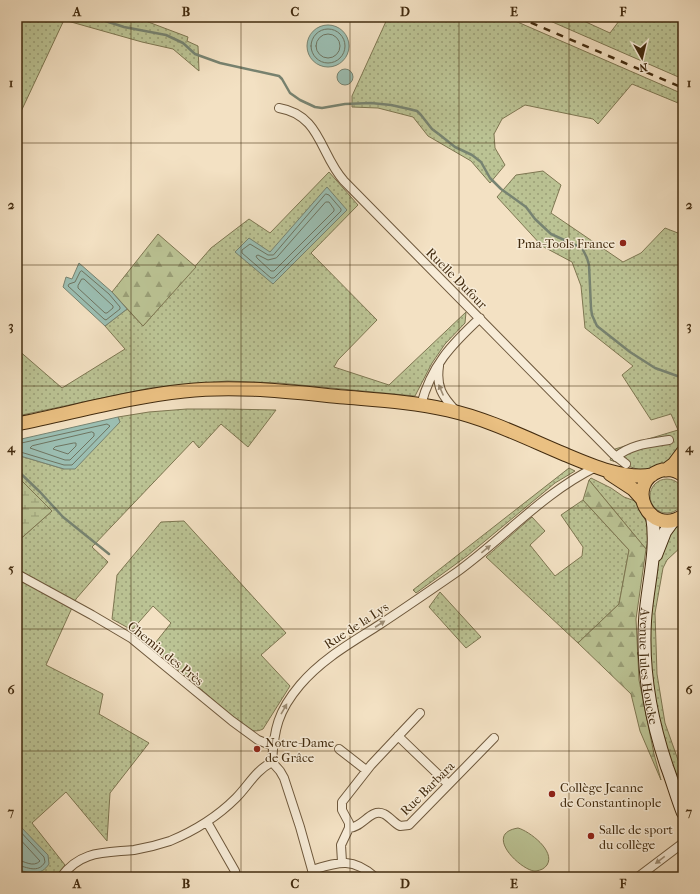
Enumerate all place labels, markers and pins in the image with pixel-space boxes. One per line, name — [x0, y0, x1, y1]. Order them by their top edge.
place label: Pma-Tools France — [517, 236, 616, 251]
marker: Pma-Tools France — [618, 238, 628, 248]
place label: Notre-Dame de Grâce — [265, 735, 335, 765]
marker: Notre-Dame de Grâce — [252, 744, 262, 754]
place label: Collège Jeanne de Constantinople — [560, 780, 662, 810]
marker: Collège Jeanne de Constantinople — [547, 789, 557, 799]
place label: Salle de sport du collège — [599, 822, 673, 852]
marker: Salle de sport du collège — [586, 831, 596, 841]

